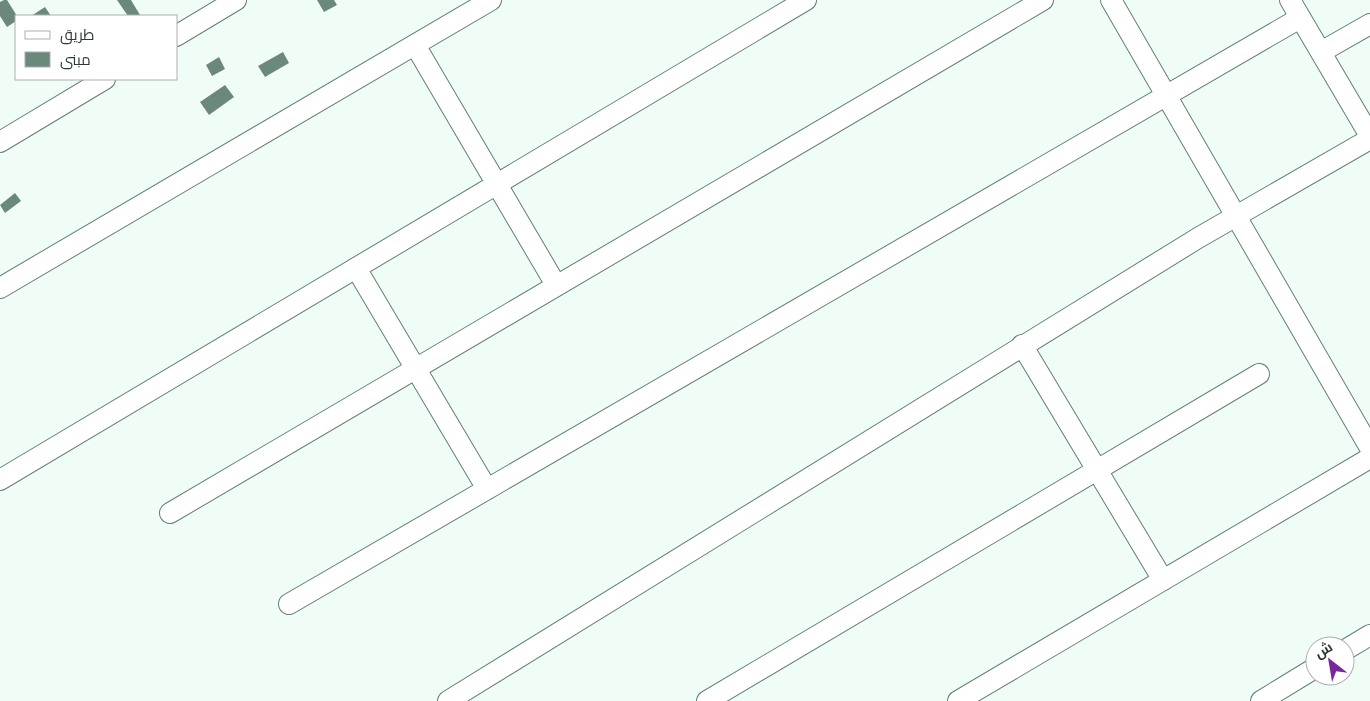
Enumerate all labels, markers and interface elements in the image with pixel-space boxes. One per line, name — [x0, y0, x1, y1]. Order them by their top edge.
legend — [15, 15, 178, 80]
text: طريق — [60, 25, 94, 45]
text: مبنى — [60, 50, 91, 70]
north arrow — [1305, 636, 1355, 686]
text: ش — [1311, 637, 1336, 662]

